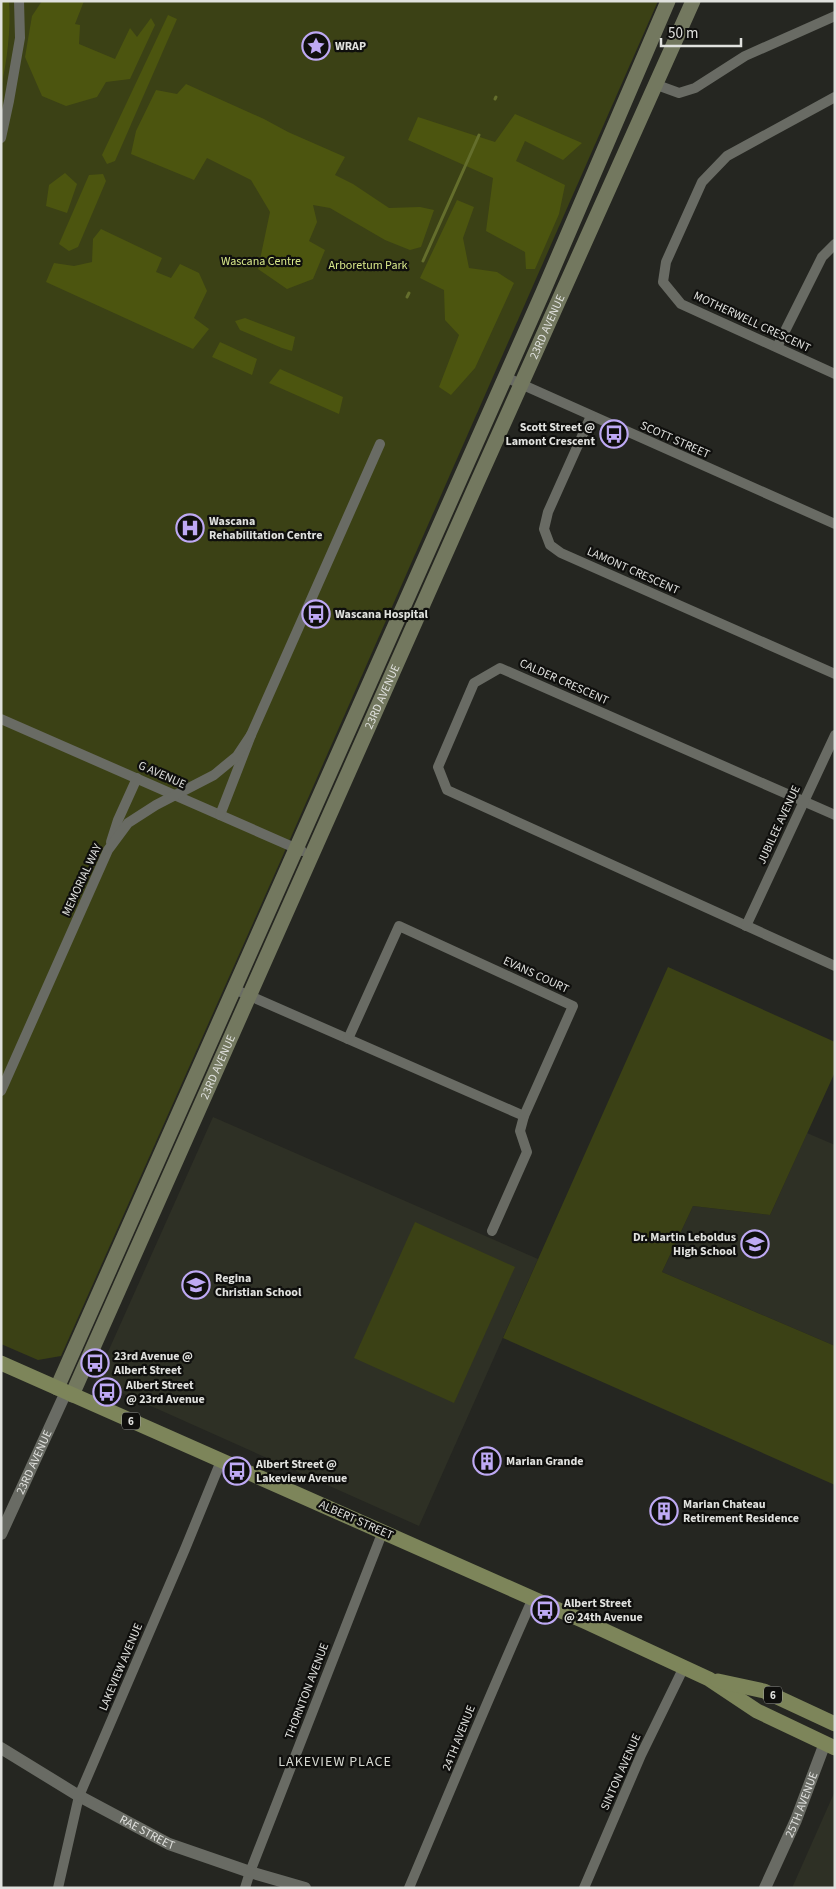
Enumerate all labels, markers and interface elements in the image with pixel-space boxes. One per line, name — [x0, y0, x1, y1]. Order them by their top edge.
scale bar — [661, 15, 741, 47]
text: 50 m — [668, 23, 698, 44]
place icon: WRAP — [301, 31, 331, 61]
place label: WRAP — [335, 38, 366, 55]
park label: Wascana Centre — [221, 253, 301, 270]
park label: Arboretum Park — [328, 257, 408, 274]
street label: MOTHERWELL CRESCENT — [691, 287, 814, 357]
street label: 23RD AVENUE — [525, 292, 569, 362]
street label: SCOTT STREET — [638, 417, 713, 463]
place label: Scott Street @ Lamont Crescent — [506, 419, 595, 450]
bus stop icon: Scott Street @ Lamont Crescent — [599, 419, 629, 449]
hospital icon: Wascana Rehabilitation Centre — [175, 513, 205, 543]
place label: Wascana Rehabilitation Centre — [209, 513, 322, 544]
street label: LAMONT CRESCENT — [584, 543, 682, 599]
bus stop icon: Wascana Hospital — [301, 599, 331, 629]
place label: Wascana Hospital — [335, 606, 429, 623]
street label: CALDER CRESCENT — [517, 655, 612, 710]
street label: 23RD AVENUE — [360, 662, 404, 732]
street label: G AVENUE — [135, 757, 189, 793]
street label: JUBILEE AVENUE — [753, 783, 805, 867]
street label: MEMORIAL WAY — [58, 841, 106, 919]
street label: EVANS COURT — [500, 952, 572, 998]
street label: 23RD AVENUE — [196, 1032, 239, 1102]
place label: Dr. Martin Leboldus High School — [633, 1229, 737, 1260]
school or university icon: Dr. Martin Leboldus High School — [740, 1229, 770, 1259]
school or university icon: Regina Christian School — [181, 1270, 211, 1300]
place label: Regina Christian School — [215, 1270, 302, 1301]
bus stop icon: 23rd Avenue @ Albert Street — [80, 1348, 110, 1378]
place label: 23rd Avenue @ Albert Street — [113, 1348, 193, 1379]
bus stop icon: Albert Street @ 23rd Avenue — [92, 1377, 122, 1407]
place label: Albert Street @ 23rd Avenue — [125, 1377, 205, 1408]
road number: 6 — [122, 1412, 140, 1430]
street label: 23RD AVENUE — [12, 1427, 56, 1497]
building icon: Marian Grande — [472, 1446, 502, 1476]
place label: Marian Grande — [506, 1453, 584, 1470]
bus stop icon: Albert Street @ Lakeview Avenue — [222, 1456, 252, 1486]
place label: Albert Street @ Lakeview Avenue — [255, 1456, 347, 1487]
street label: ALBERT STREET — [316, 1496, 396, 1544]
building icon: Marian Chateau Retirement Residence — [649, 1496, 679, 1526]
place label: Marian Chateau Retirement Residence — [683, 1496, 799, 1527]
bus stop icon: Albert Street @ 24th Avenue — [530, 1595, 560, 1625]
place label: Albert Street @ 24th Avenue — [563, 1595, 643, 1626]
street label: LAKEVIEW AVENUE — [95, 1620, 147, 1714]
street label: THORNTON AVENUE — [281, 1640, 333, 1742]
road number: 6 — [764, 1686, 782, 1704]
street label: 24TH AVENUE — [438, 1703, 480, 1773]
street label: SINTON AVENUE — [596, 1731, 646, 1813]
district label: LAKEVIEW PLACE — [278, 1752, 392, 1772]
street label: 25TH AVENUE — [781, 1769, 822, 1840]
street label: RAE STREET — [117, 1811, 178, 1854]

